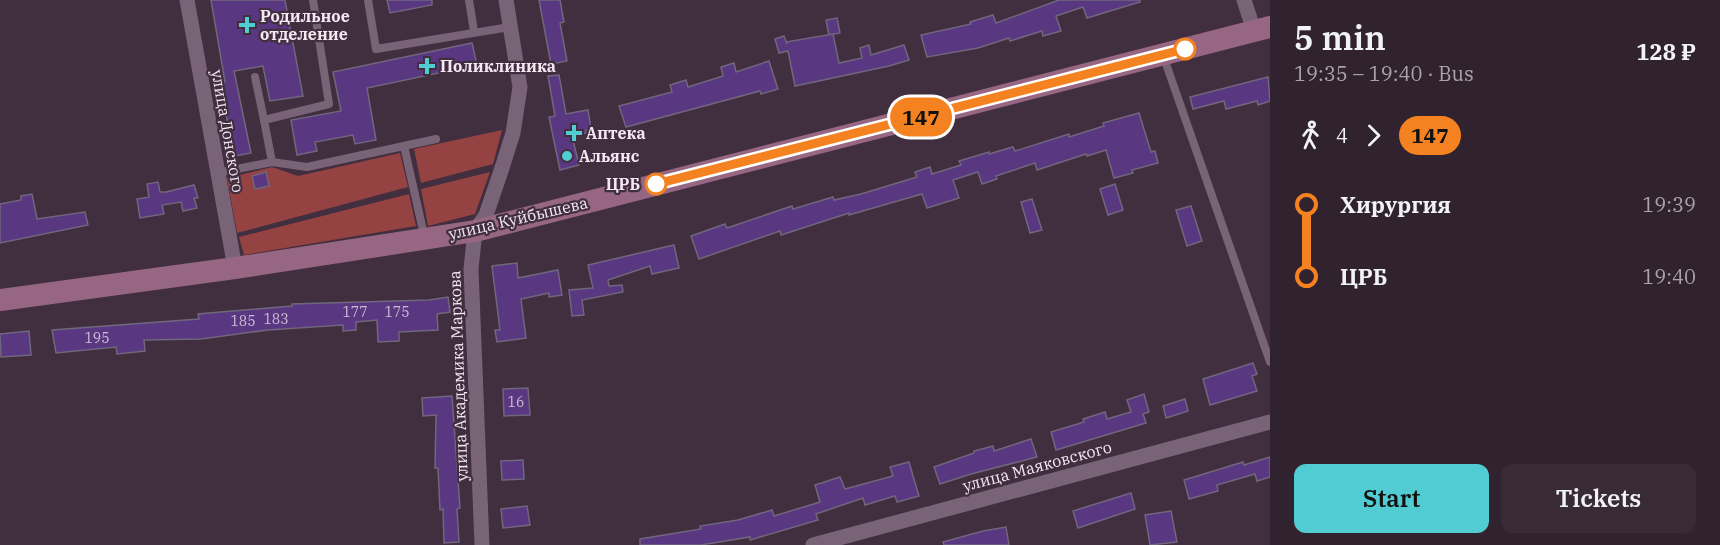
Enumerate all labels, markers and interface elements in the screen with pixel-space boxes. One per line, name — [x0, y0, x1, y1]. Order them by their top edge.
place label: Родильное отделение — [260, 6, 350, 44]
marker: Родильное отделение — [238, 16, 256, 34]
text: 5 min — [1294, 16, 1386, 59]
text: 128 ₽ — [1636, 37, 1696, 66]
unlabelled marker — [1174, 38, 1196, 60]
place label: Поликлиника — [440, 56, 556, 76]
marker: Поликлиника — [418, 57, 436, 75]
text: 19:35 – 19:40 · Bus — [1294, 60, 1474, 87]
street label: улица Донского — [207, 68, 249, 194]
line badge: 147 — [886, 98, 956, 136]
text: 147 — [902, 103, 940, 131]
icon: walk — [1294, 119, 1327, 152]
icon: forward — [1357, 119, 1390, 152]
text: 147 — [1411, 121, 1449, 149]
text: 4 — [1336, 122, 1348, 149]
place label: Аптека — [586, 123, 646, 143]
marker: Аптека — [567, 126, 581, 140]
place label: Альянс — [579, 146, 640, 166]
marker: Альянс — [560, 149, 574, 163]
marker: ЦРБ — [645, 173, 667, 195]
place label: ЦРБ — [606, 174, 640, 194]
text: Хирургия — [1340, 190, 1451, 219]
text: 19:39 — [1642, 191, 1696, 218]
street label: улица Куйбышева — [446, 192, 590, 244]
text: ЦРБ — [1340, 262, 1387, 291]
text: 19:40 — [1642, 263, 1696, 290]
street label: улица Академика Маркова — [444, 270, 472, 482]
house number: 177 — [342, 303, 368, 321]
house number: 175 — [384, 303, 410, 321]
house number: 183 — [263, 310, 289, 328]
house number: 185 — [230, 312, 256, 330]
house number: 195 — [84, 329, 110, 347]
house number: 16 — [508, 393, 524, 411]
street label: улица Маяковского — [960, 436, 1114, 496]
button: Start — [1294, 464, 1489, 533]
button: Tickets — [1501, 464, 1696, 533]

